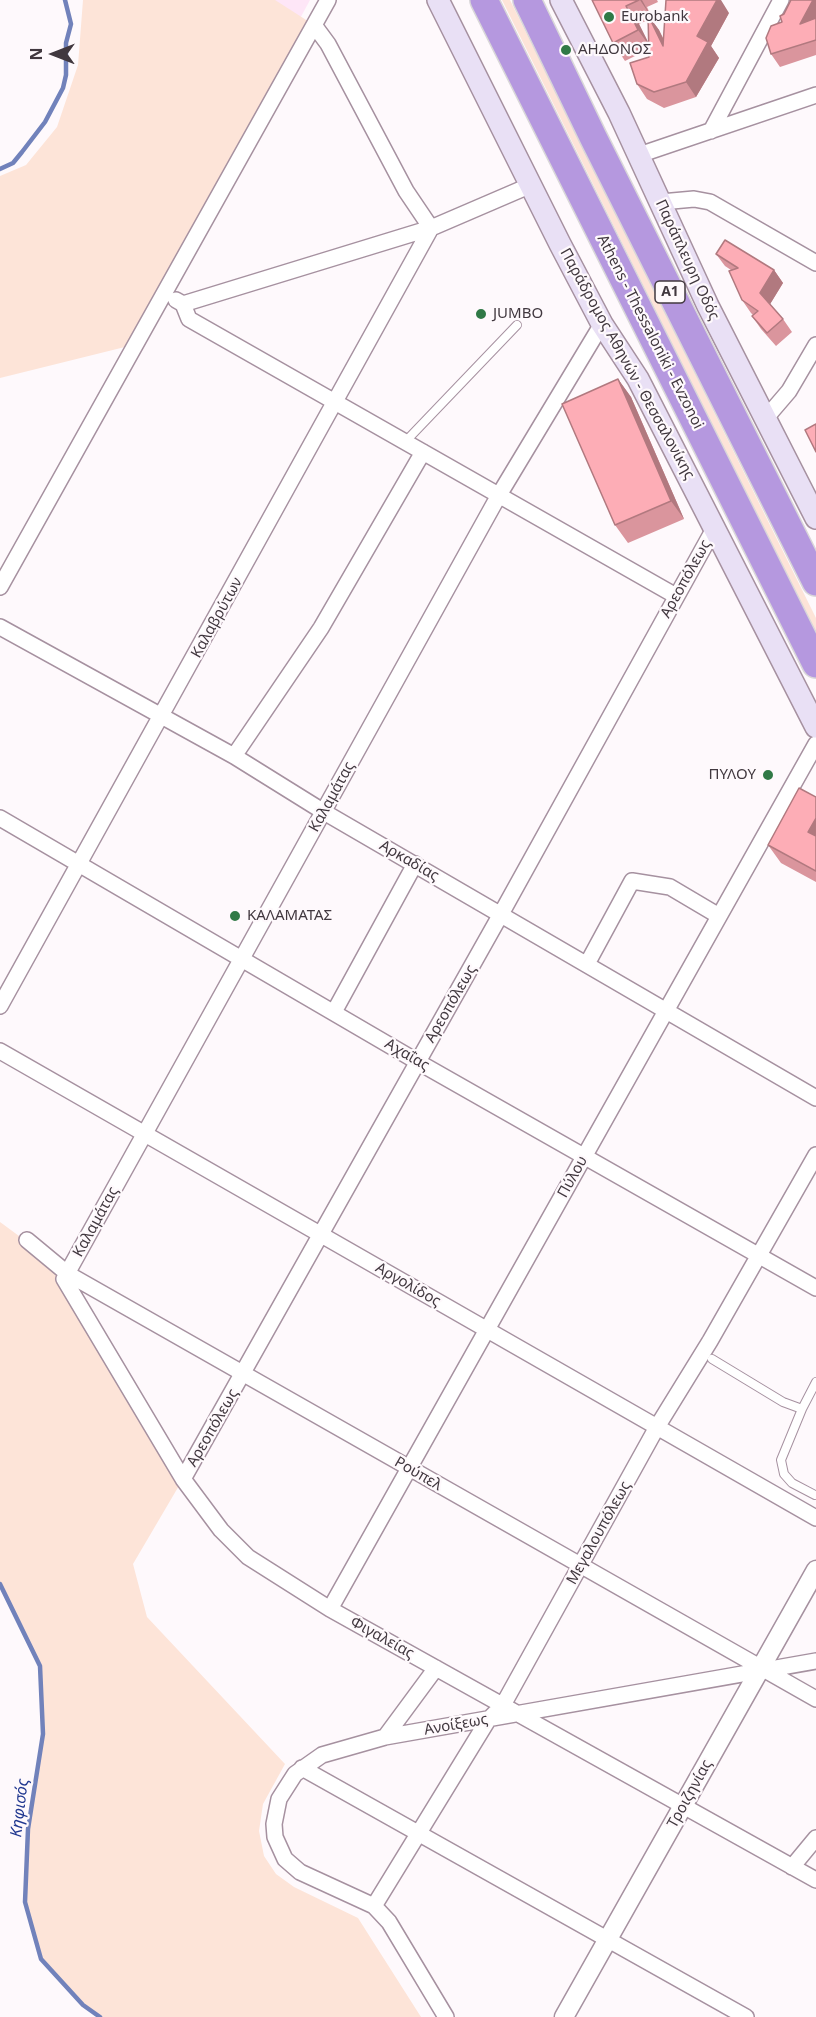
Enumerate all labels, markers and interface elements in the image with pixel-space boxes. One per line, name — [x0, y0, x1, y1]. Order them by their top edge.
place label: Eurobank — [621, 8, 688, 26]
marker: Eurobank — [602, 10, 616, 24]
north arrow — [24, 24, 84, 84]
place label: ΑΗΔΟΝΟΣ — [578, 41, 651, 59]
marker: ΑΗΔΟΝΟΣ — [559, 43, 573, 57]
text: N — [25, 48, 47, 61]
street label: Παράπλευρη Οδός — [651, 197, 723, 323]
street label: Athens - Thessaloniki - Evzonoi — [593, 232, 707, 432]
street label: Παράδρομος Αθηνών - Θεσσαλονίκης — [556, 245, 698, 483]
road number: Α1 — [655, 281, 685, 303]
place label: JUMBO — [493, 305, 543, 323]
marker: JUMBO — [474, 307, 488, 321]
street label: Αρεοπόλεως — [657, 537, 715, 621]
street label: Καλαβρύτων — [188, 575, 246, 661]
street label: Καλαμάτας — [305, 759, 359, 835]
place label: ΠΥΛΟΥ — [709, 766, 756, 784]
marker: ΠΥΛΟΥ — [761, 768, 775, 782]
street label: Αρκαδίας — [376, 837, 442, 885]
place label: ΚΑΛΑΜΑΤΑΣ — [247, 907, 332, 925]
marker: ΚΑΛΑΜΑΤΑΣ — [228, 909, 242, 923]
street label: Αρεοπόλεως — [422, 962, 480, 1046]
street label: Αχαΐας — [381, 1035, 433, 1075]
street label: Πύλου — [554, 1153, 592, 1201]
street label: Καλαμάτας — [69, 1184, 123, 1260]
street label: Αργολίδος — [372, 1259, 444, 1311]
street label: Αρεοπόλεως — [184, 1386, 242, 1470]
street label: Ρούπελ — [391, 1453, 445, 1495]
street label: Μεγαλουπόλεως — [563, 1478, 635, 1588]
street label: Φιγαλείας — [347, 1613, 417, 1663]
street label: Ανοίξεως — [423, 1711, 489, 1739]
street label: Τροιζηνίας — [664, 1757, 716, 1831]
water label: Κηφισός — [7, 1778, 33, 1838]

